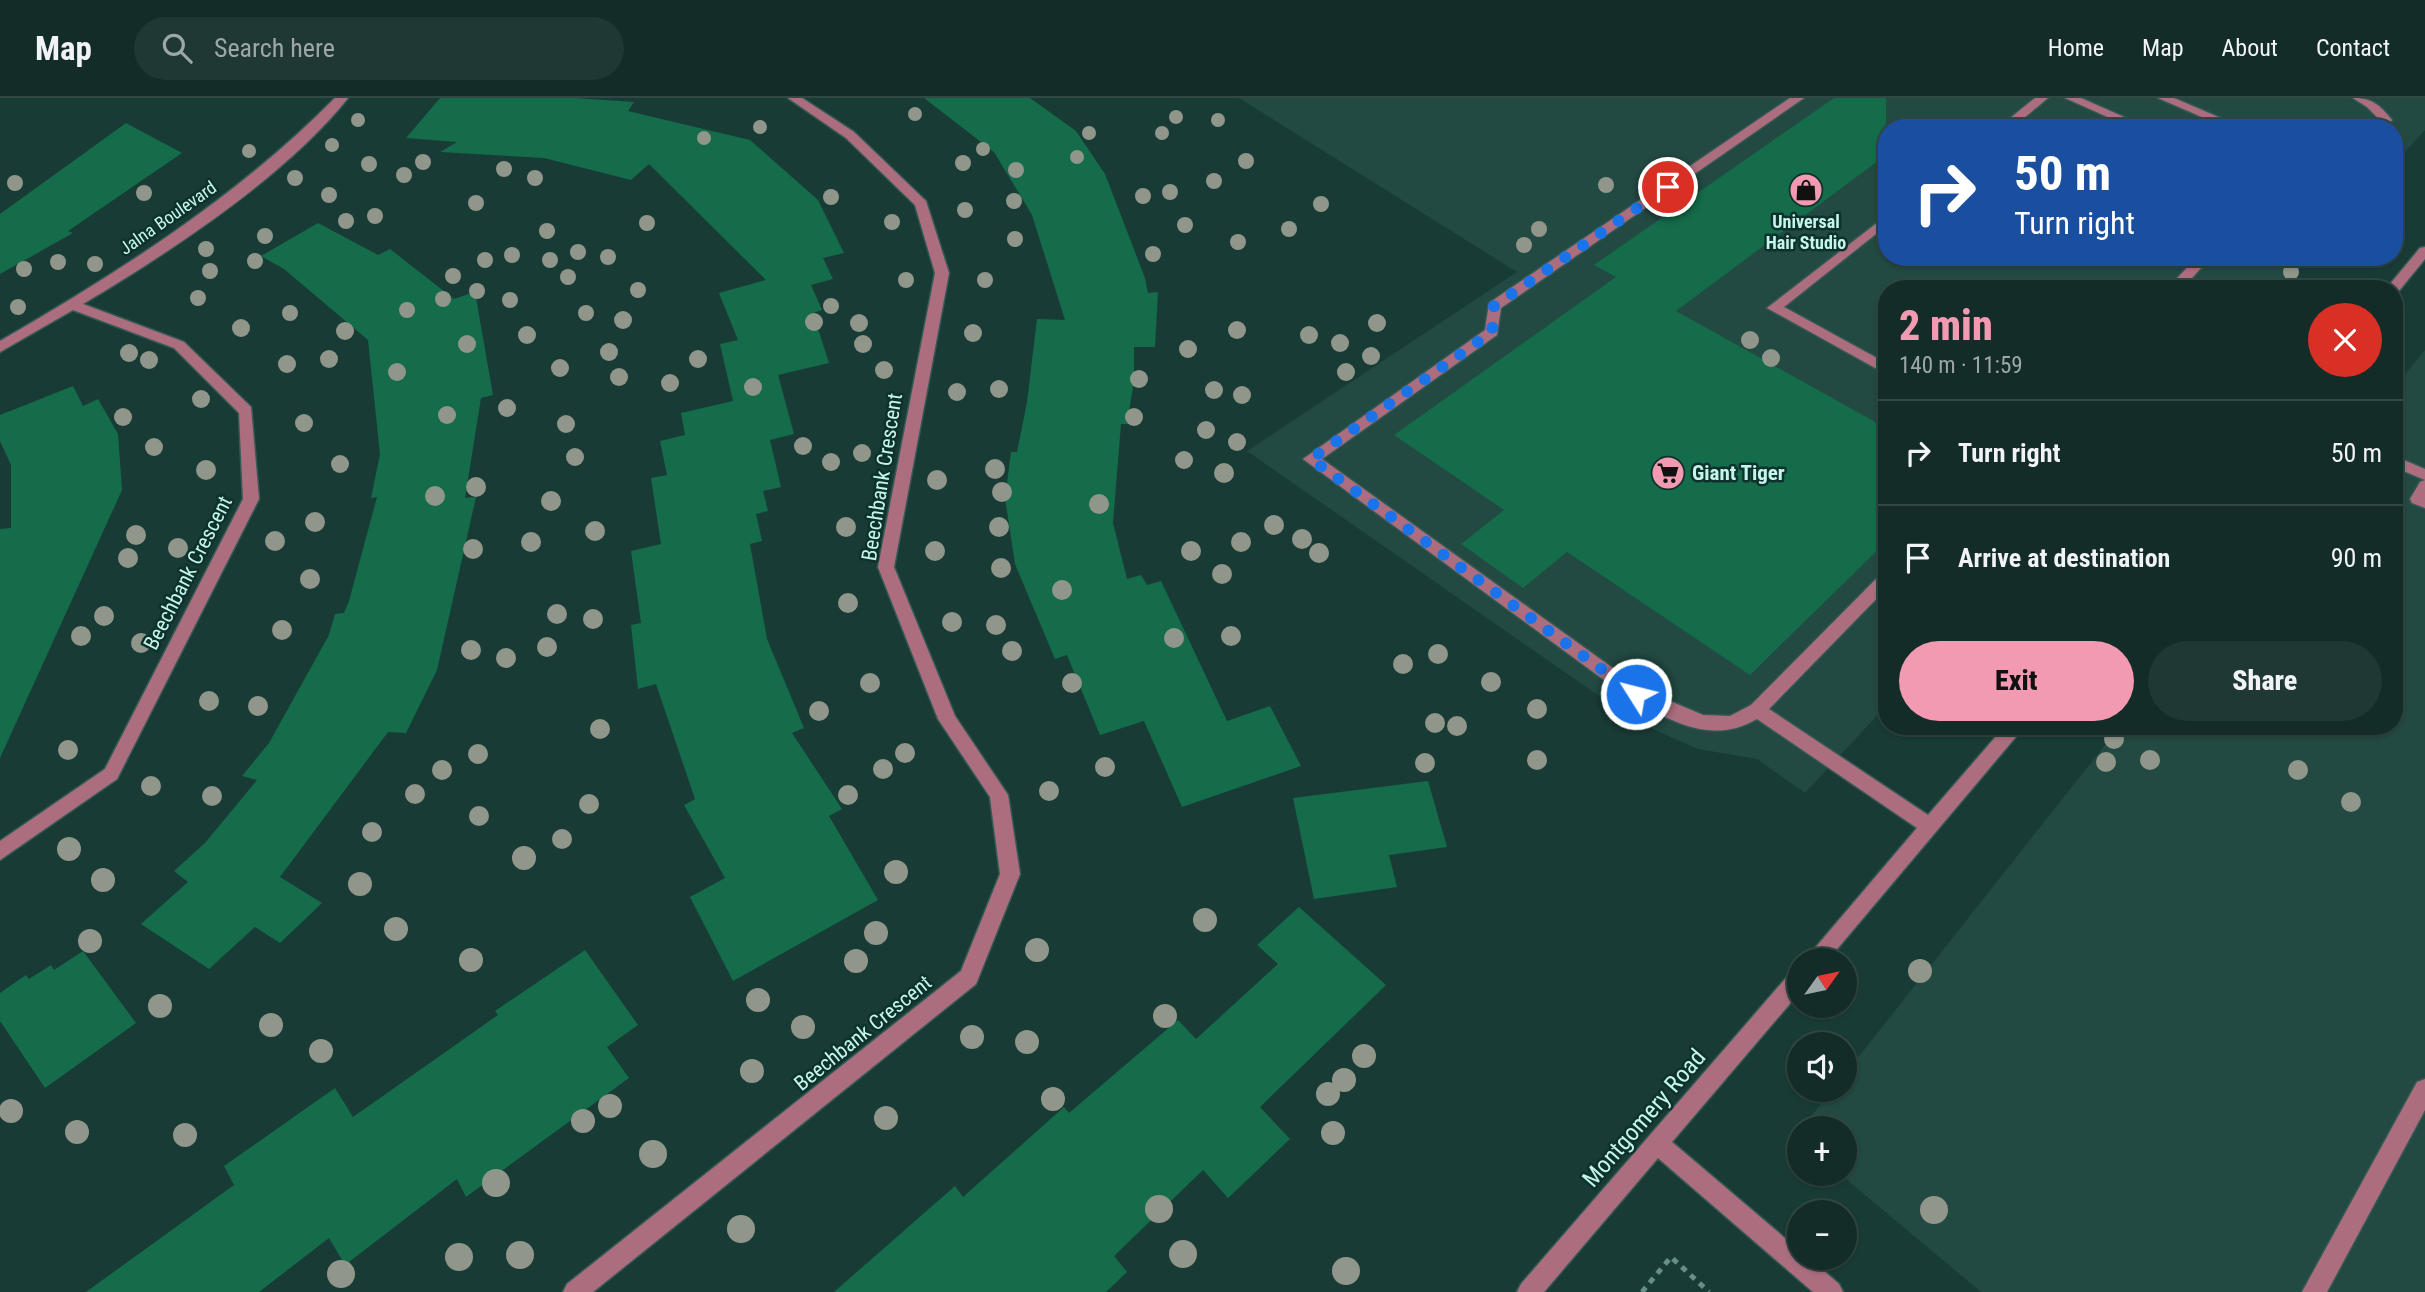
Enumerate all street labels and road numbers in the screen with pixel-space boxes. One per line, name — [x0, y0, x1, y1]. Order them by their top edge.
street label: Jalna Boulevard — [115, 176, 220, 259]
street label: Beechbank Crescent — [857, 392, 907, 562]
street label: Beechbank Crescent — [139, 492, 237, 654]
street label: Beechbank Crescent — [790, 970, 936, 1096]
street label: Montgomery Road — [1577, 1043, 1711, 1193]

